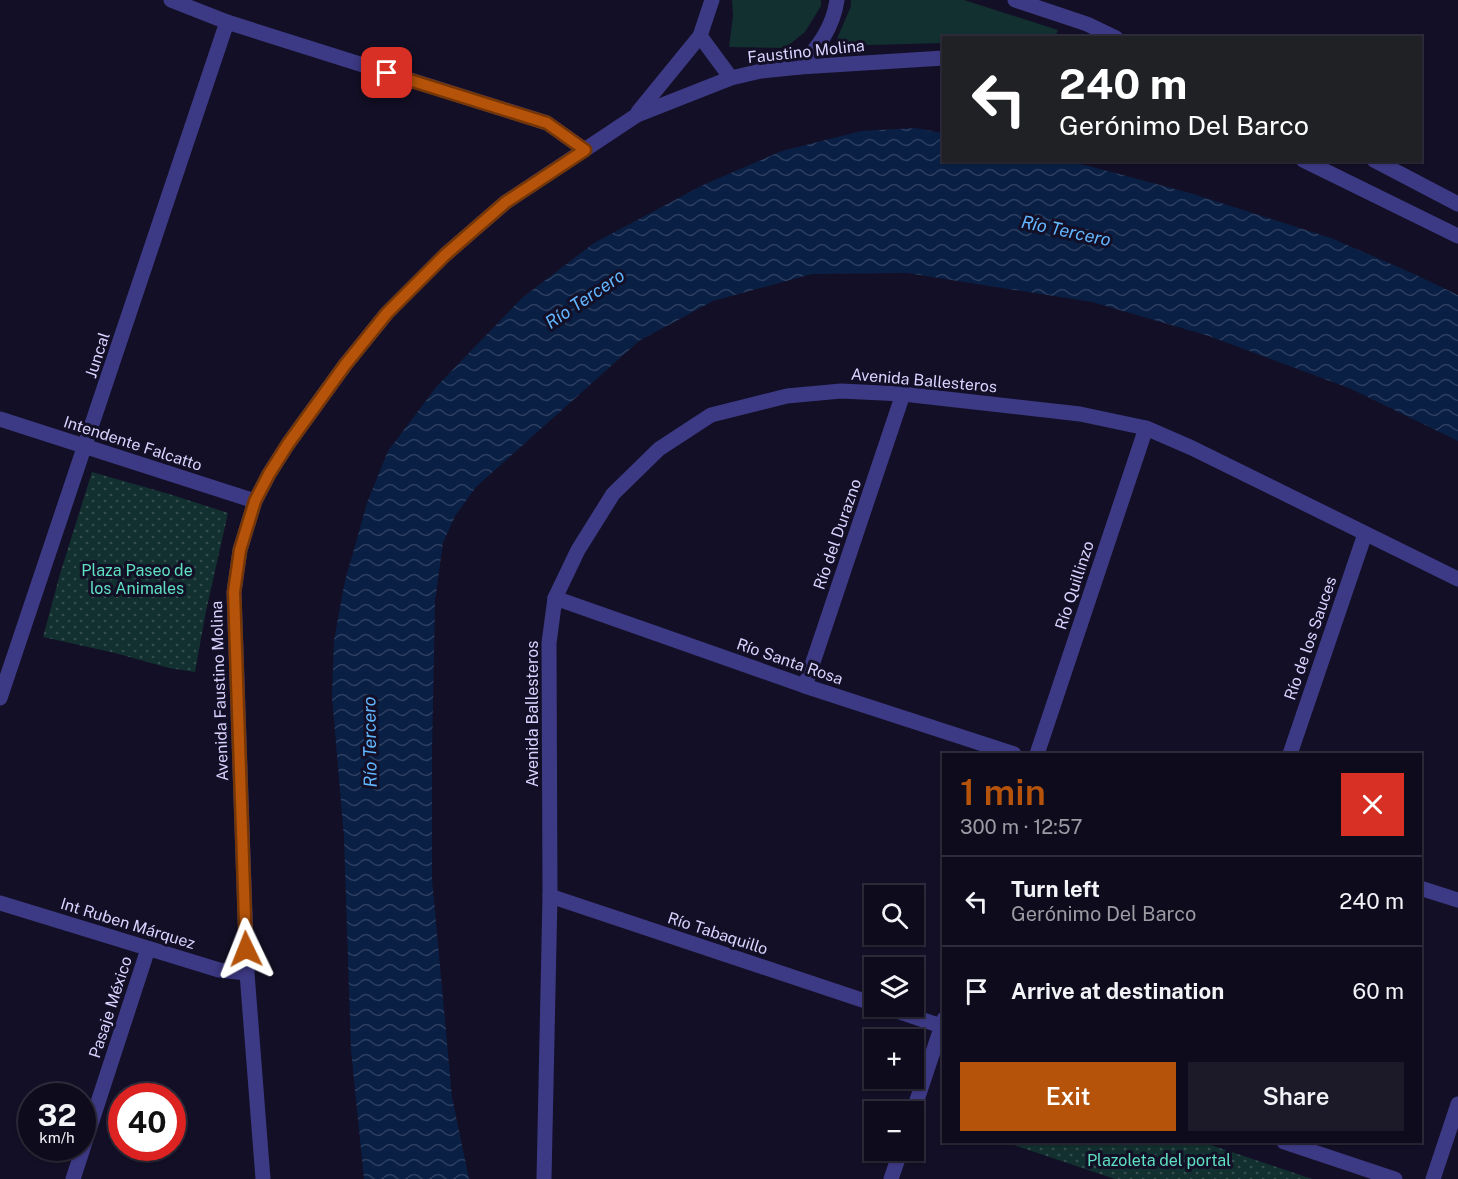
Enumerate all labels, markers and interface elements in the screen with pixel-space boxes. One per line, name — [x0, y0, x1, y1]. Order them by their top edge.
street label: Faustino Molina — [747, 36, 866, 67]
pin — [361, 47, 412, 98]
icon: arrive — [370, 56, 403, 89]
text: 240 m — [1059, 59, 1187, 108]
icon: left — [960, 60, 1038, 138]
text: Gerónimo Del Barco — [1059, 109, 1309, 141]
water label: Río Tercero — [1019, 211, 1113, 250]
water label: Río Tercero — [541, 264, 629, 333]
street label: Juncal — [81, 330, 114, 381]
street label: Avenida Ballesteros — [850, 365, 998, 396]
street label: Intendente Falcatto — [61, 412, 204, 475]
street label: Río del Durazno — [810, 476, 865, 592]
street label: Río Quillinzo — [1051, 538, 1098, 632]
park label: Plaza Paseo de los Animales — [81, 561, 193, 598]
street label: Río de los Sauces — [1280, 574, 1341, 702]
street label: Avenida Faustino Molina — [207, 600, 232, 782]
street label: Río Santa Rosa — [734, 634, 846, 689]
street label: Avenida Ballesteros — [523, 641, 542, 787]
water label: Río Tercero — [358, 696, 381, 788]
text: 1 min — [960, 771, 1046, 813]
button: close — [1341, 773, 1404, 836]
text: 300 m · 12:57 — [960, 815, 1083, 839]
text: Turn left — [1011, 876, 1100, 902]
map controls — [864, 885, 924, 1161]
button: search — [864, 885, 924, 945]
icon: left — [960, 885, 993, 918]
text: 240 m — [1339, 888, 1404, 914]
street label: Int Ruben Márquez — [58, 894, 198, 953]
text: Gerónimo Del Barco — [1011, 902, 1196, 926]
street label: Río Tabaquillo — [665, 908, 770, 959]
position arrow — [214, 917, 278, 981]
street label: Pasaje México — [85, 954, 136, 1061]
button: layers — [864, 957, 924, 1017]
icon: arrive — [960, 975, 993, 1008]
text: Arrive at destination — [1011, 978, 1224, 1004]
text: 60 m — [1353, 978, 1404, 1004]
button: + — [864, 1029, 924, 1089]
button: Exit — [960, 1062, 1176, 1131]
button: Share — [1188, 1062, 1404, 1131]
speed limit sign: 40 — [108, 1083, 186, 1161]
text: 32 — [37, 1097, 77, 1133]
button: − — [864, 1101, 924, 1161]
text: km/h — [39, 1129, 75, 1146]
park label: Plazoleta del portal — [1087, 1151, 1231, 1170]

